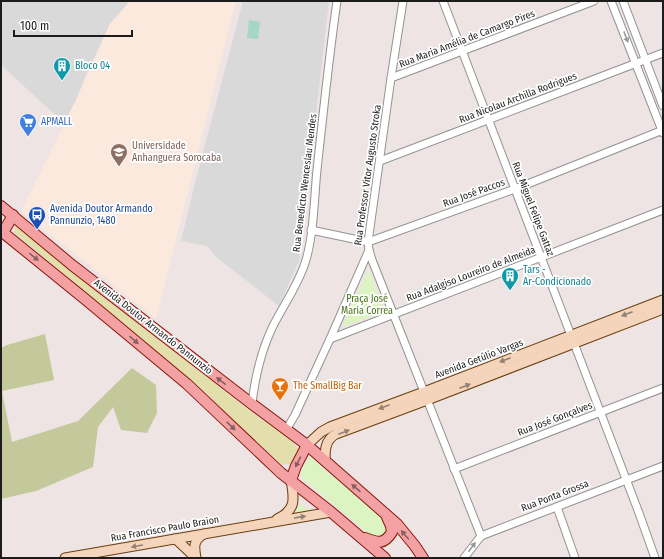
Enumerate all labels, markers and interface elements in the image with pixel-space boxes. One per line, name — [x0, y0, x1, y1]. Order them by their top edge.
street label: Rua Maria Amélia de Camargo Pires — [397, 8, 537, 70]
scale bar — [14, 12, 132, 38]
text: 100 m — [20, 19, 49, 33]
one-way arrow — [623, 32, 629, 44]
building icon: Bloco 04 — [52, 56, 72, 81]
place label: Bloco 04 — [75, 60, 110, 72]
street label: Rua Nicolau Archilla Rodrigues — [458, 70, 578, 126]
street label: Rua Professor Vitor Augusto Stroka — [352, 104, 384, 246]
supermarket icon: APMALL — [18, 112, 38, 137]
street label: Rua Benedicto Wenceslau Mendes — [291, 113, 319, 253]
place label: APMALL — [41, 116, 73, 128]
place label: Universidade Anhanguera Sorocaba — [132, 140, 221, 164]
school or university icon: Universidade Anhanguera Sorocaba — [109, 142, 129, 167]
street label: Rua Miguel Felipe Gattaz — [509, 160, 557, 258]
street label: Rua José Paccos — [441, 176, 507, 210]
place label: Avenida Doutor Armando Pannunzio, 1480 — [50, 203, 153, 227]
bus stop icon: Avenida Doutor Armando Pannunzio, 1480 — [27, 205, 47, 230]
street label: Rua Adalgiso Loureiro de Almeida — [405, 244, 537, 304]
one-way arrow — [28, 252, 39, 261]
place label: Tars - Ar-Condicionado — [523, 264, 591, 288]
building icon: Tars - Ar-Condicionado — [500, 266, 520, 291]
street label: Avenida Doutor Armando Pannunzio — [91, 277, 215, 377]
park label: Praça José Maria Correa — [341, 293, 393, 317]
one-way arrow — [620, 311, 632, 317]
one-way arrow — [128, 335, 139, 344]
street label: Avenida Getúlio Vargas — [433, 336, 525, 381]
one-way arrow — [499, 358, 511, 364]
one-way arrow — [216, 376, 227, 385]
bar icon: The SmallBig Bar — [270, 376, 290, 401]
place label: The SmallBig Bar — [293, 380, 362, 392]
one-way arrow — [460, 382, 472, 388]
street label: Rua José Gonçalves — [516, 399, 594, 439]
one-way arrow — [378, 404, 390, 410]
one-way arrow — [226, 421, 236, 431]
one-way arrow — [338, 428, 350, 434]
one-way arrow — [295, 456, 301, 468]
street label: Rua Ponta Grossa — [520, 478, 591, 514]
one-way arrow — [350, 483, 361, 492]
street label: Rua Francisco Paulo Braion — [110, 514, 220, 544]
one-way arrow — [294, 514, 306, 520]
one-way arrow — [401, 529, 410, 540]
one-way arrow — [468, 541, 476, 552]
one-way arrow — [131, 543, 143, 549]

